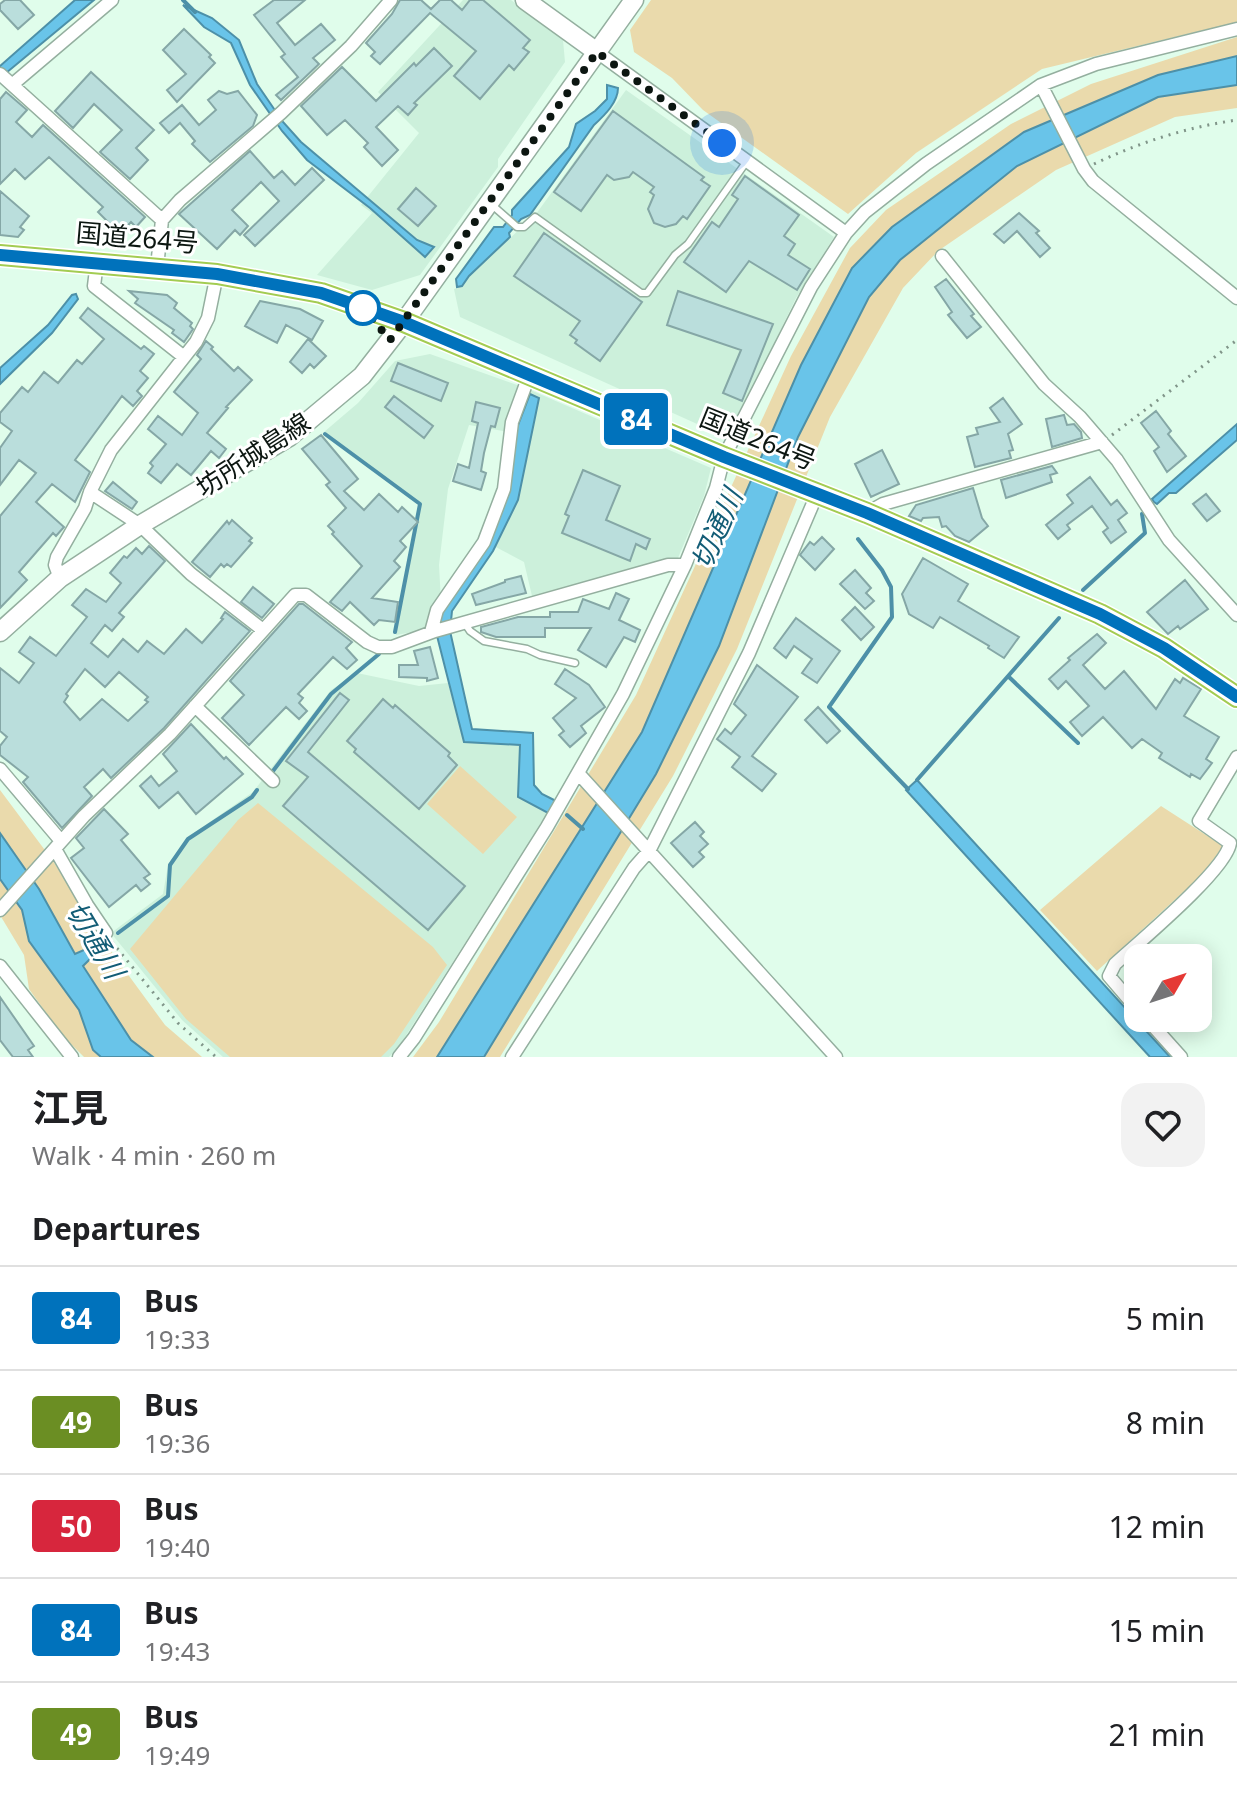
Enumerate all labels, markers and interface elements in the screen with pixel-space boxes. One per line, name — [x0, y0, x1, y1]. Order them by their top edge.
your location — [702, 123, 742, 163]
street label: 国道264号 — [74, 214, 200, 260]
unlabelled marker — [346, 291, 380, 325]
line badge: 84 — [600, 393, 672, 445]
street label: 国道264号 — [695, 398, 822, 478]
text: 84 — [620, 400, 652, 438]
street label: 坊所城島線 — [188, 404, 317, 505]
water label: 切通川 — [682, 480, 752, 575]
water label: 切通川 — [58, 894, 135, 988]
north arrow — [1124, 944, 1212, 1032]
map controls — [1124, 944, 1212, 1032]
text: 江見 — [32, 1081, 108, 1133]
button: heart — [1121, 1083, 1205, 1167]
text: Walk · 4 min · 260 m — [32, 1137, 276, 1173]
text: Departures — [32, 1208, 201, 1249]
text: Bus — [144, 1280, 199, 1321]
text: 5 min — [1126, 1298, 1205, 1339]
text: 84 — [60, 1299, 92, 1337]
text: 19:33 — [144, 1321, 210, 1357]
text: Bus — [144, 1384, 199, 1425]
text: 8 min — [1126, 1402, 1205, 1443]
text: 49 — [60, 1403, 92, 1441]
text: 19:36 — [144, 1425, 210, 1461]
text: Bus — [144, 1488, 199, 1529]
text: 12 min — [1109, 1506, 1205, 1547]
text: 50 — [60, 1507, 92, 1545]
text: 19:40 — [144, 1529, 210, 1565]
text: Bus — [144, 1592, 199, 1633]
text: 15 min — [1109, 1610, 1205, 1651]
text: 84 — [60, 1611, 92, 1649]
text: 19:43 — [144, 1633, 210, 1669]
text: Bus — [144, 1696, 199, 1737]
text: 21 min — [1109, 1714, 1205, 1755]
text: 49 — [60, 1715, 92, 1753]
text: 19:49 — [144, 1737, 210, 1773]

